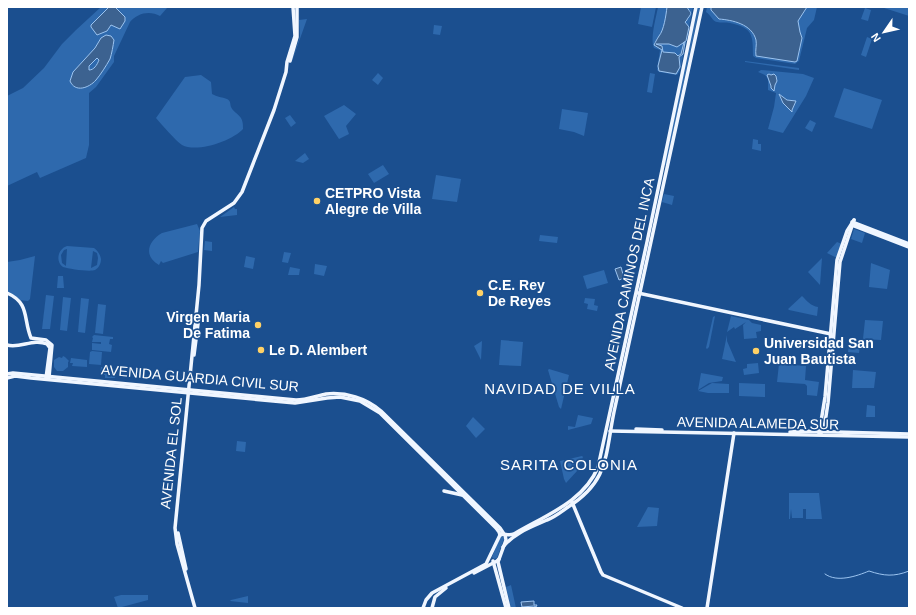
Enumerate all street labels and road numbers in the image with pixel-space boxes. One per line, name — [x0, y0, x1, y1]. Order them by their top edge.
street label: AVENIDA CAMINOS DEL INCA — [601, 175, 657, 372]
street label: AVENIDA GUARDIA CIVIL SUR — [100, 361, 300, 395]
street label: AVENIDA EL SOL — [157, 396, 185, 510]
street label: AVENIDA ALAMEDA SUR — [677, 414, 839, 432]

